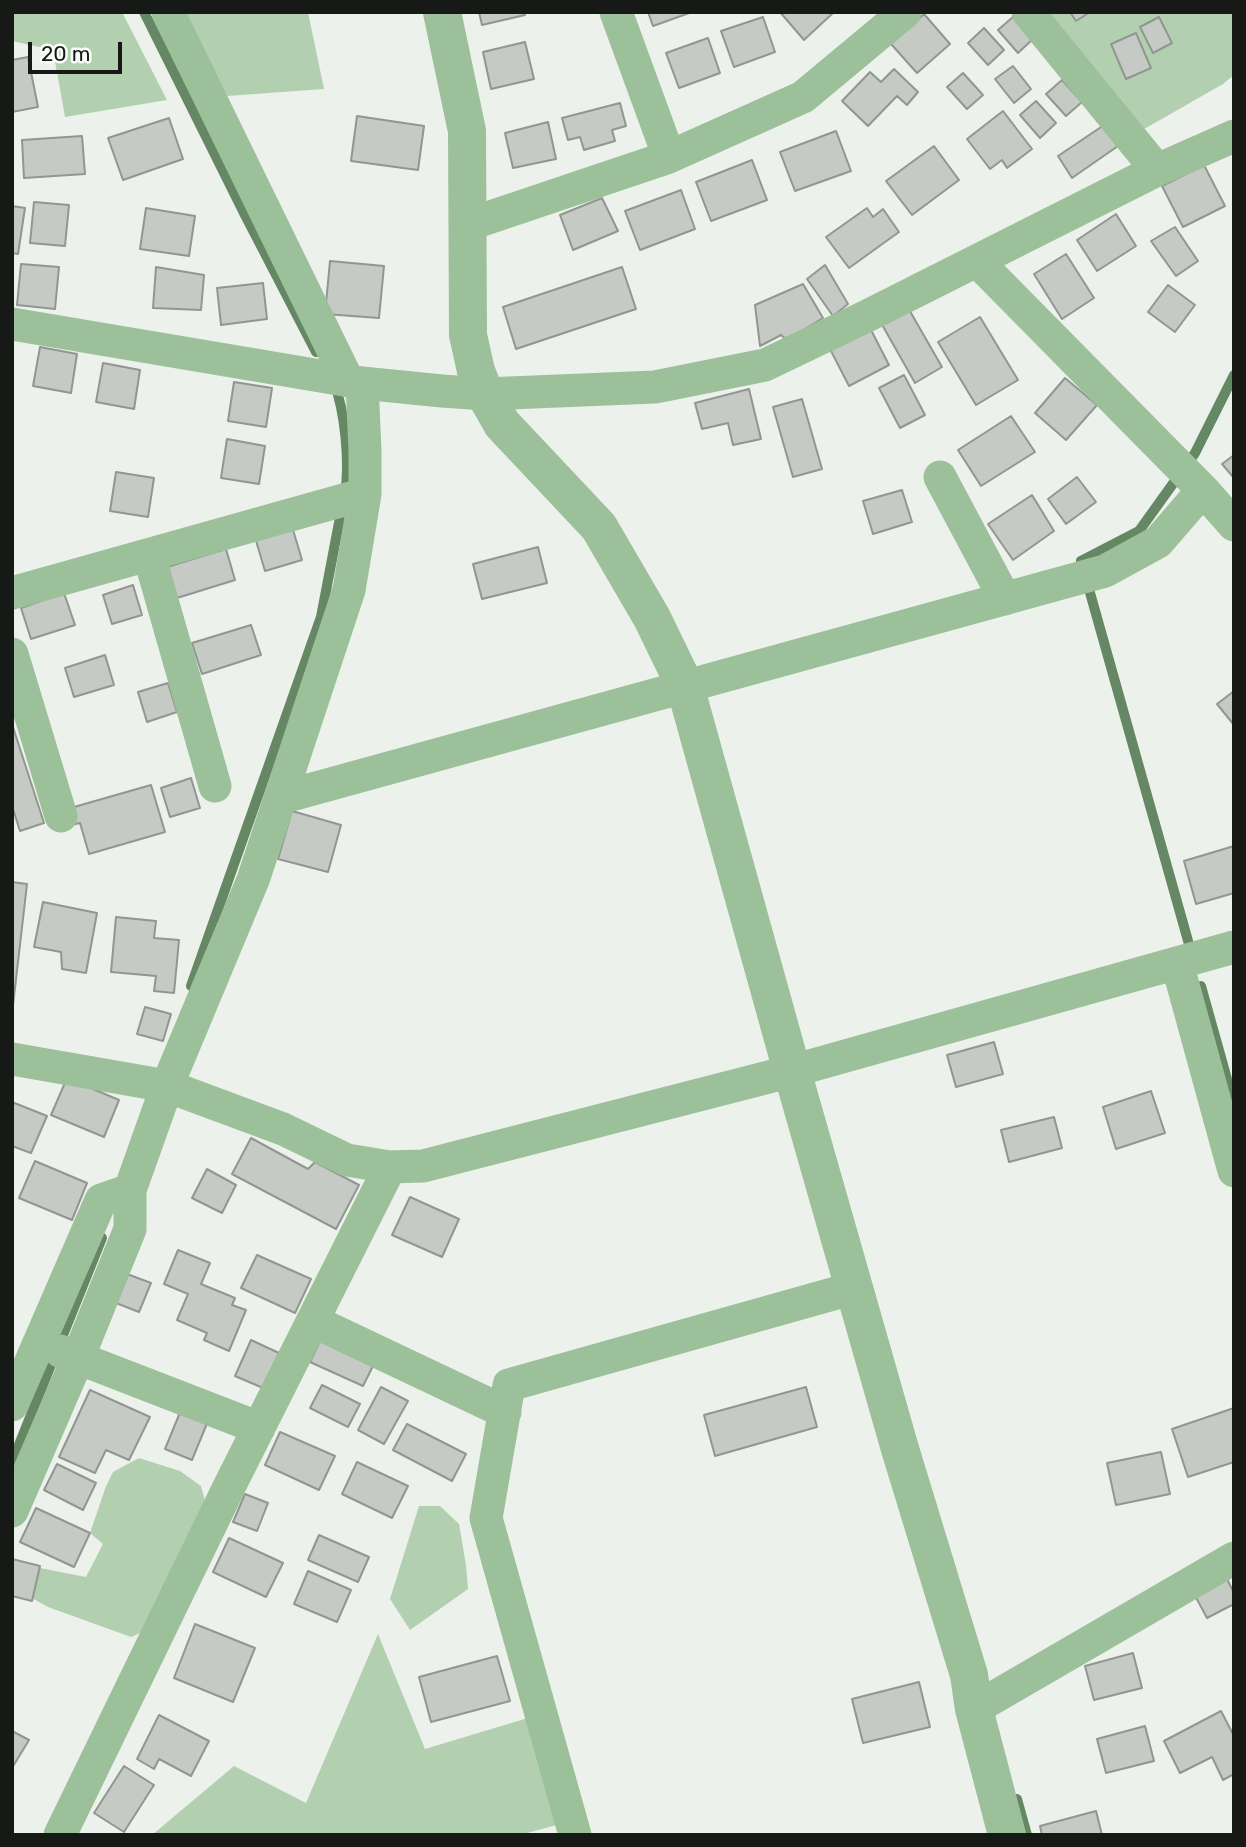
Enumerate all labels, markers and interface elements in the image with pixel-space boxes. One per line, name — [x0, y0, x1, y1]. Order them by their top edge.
scale bar — [32, 28, 126, 72]
text: 20 m — [41, 41, 90, 66]

